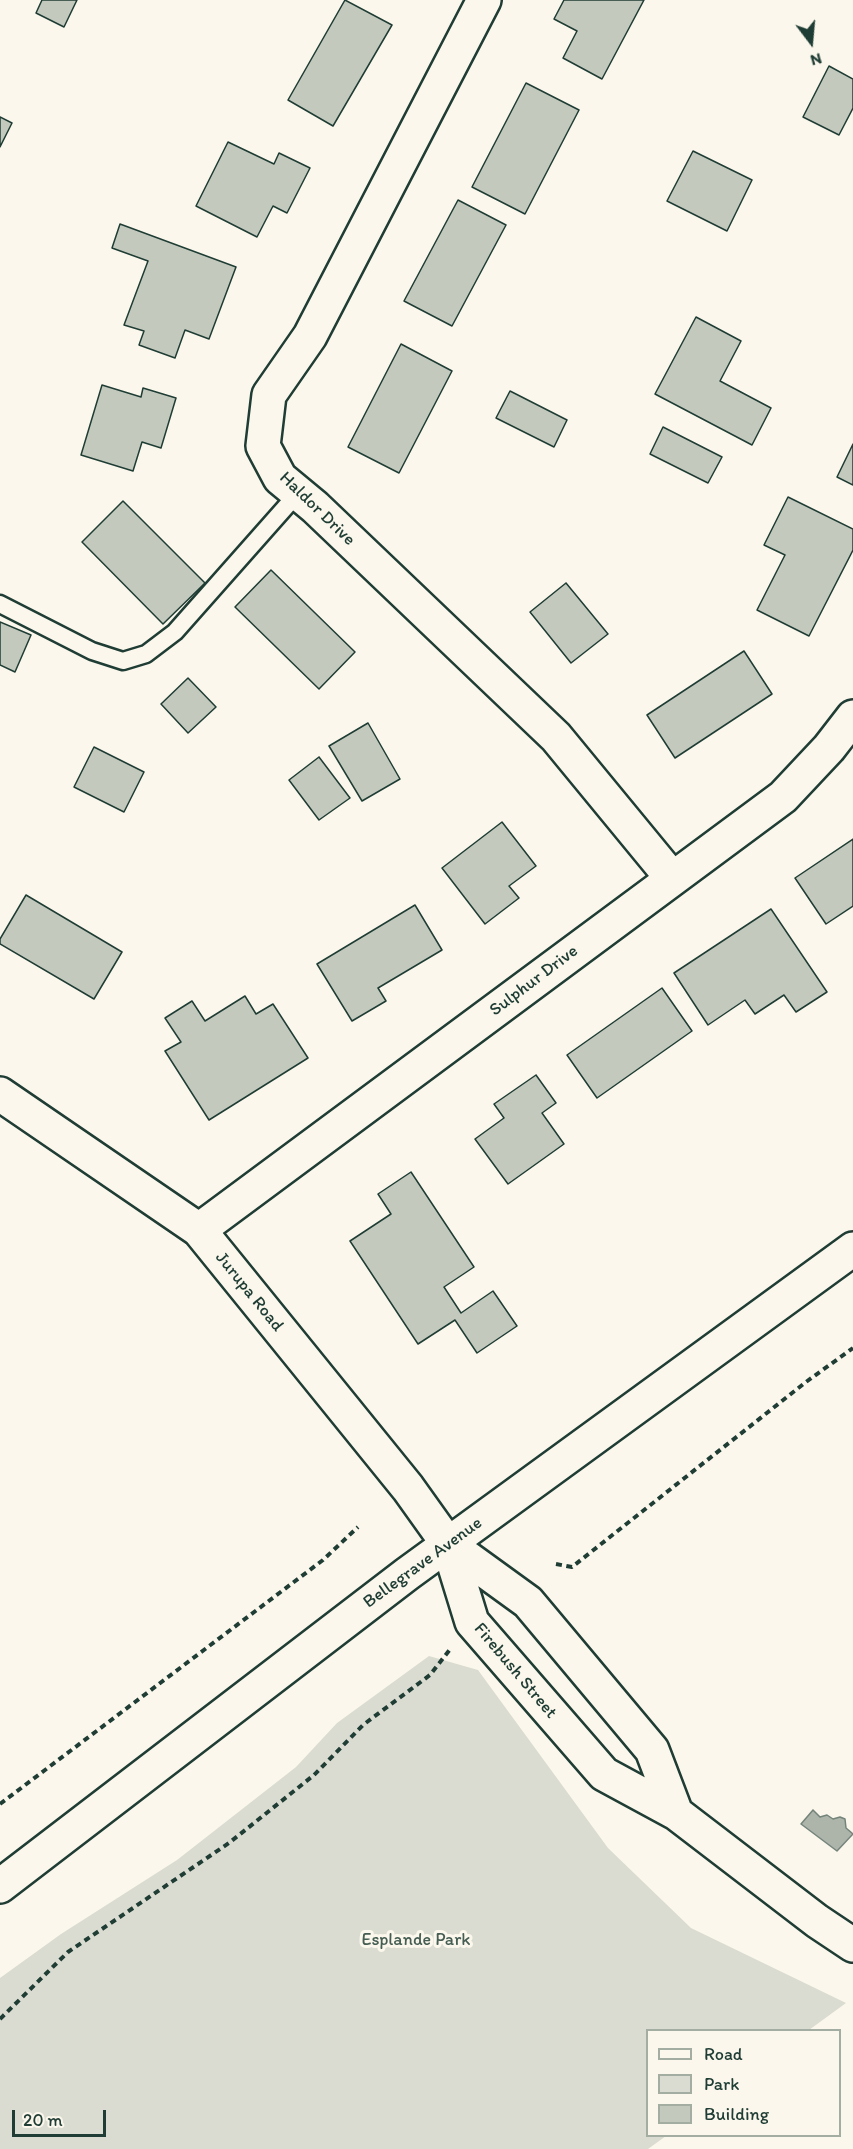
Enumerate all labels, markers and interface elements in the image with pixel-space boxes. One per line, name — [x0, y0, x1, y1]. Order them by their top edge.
north arrow — [781, 12, 841, 72]
text: N — [808, 49, 824, 70]
street label: Haldor Drive — [274, 467, 360, 551]
street label: Sulphur Drive — [485, 941, 583, 1021]
street label: Jurupa Road — [210, 1248, 288, 1336]
street label: Bellegrave Avenue — [359, 1513, 487, 1613]
street label: Firebush Street — [469, 1619, 561, 1723]
park label: Esplande Park — [361, 1929, 471, 1951]
legend — [646, 2029, 841, 2137]
text: Road — [704, 2043, 743, 2065]
text: Park — [704, 2073, 739, 2095]
scale bar — [15, 2098, 110, 2136]
text: Building — [704, 2103, 769, 2125]
text: 20 m — [23, 2109, 63, 2131]

